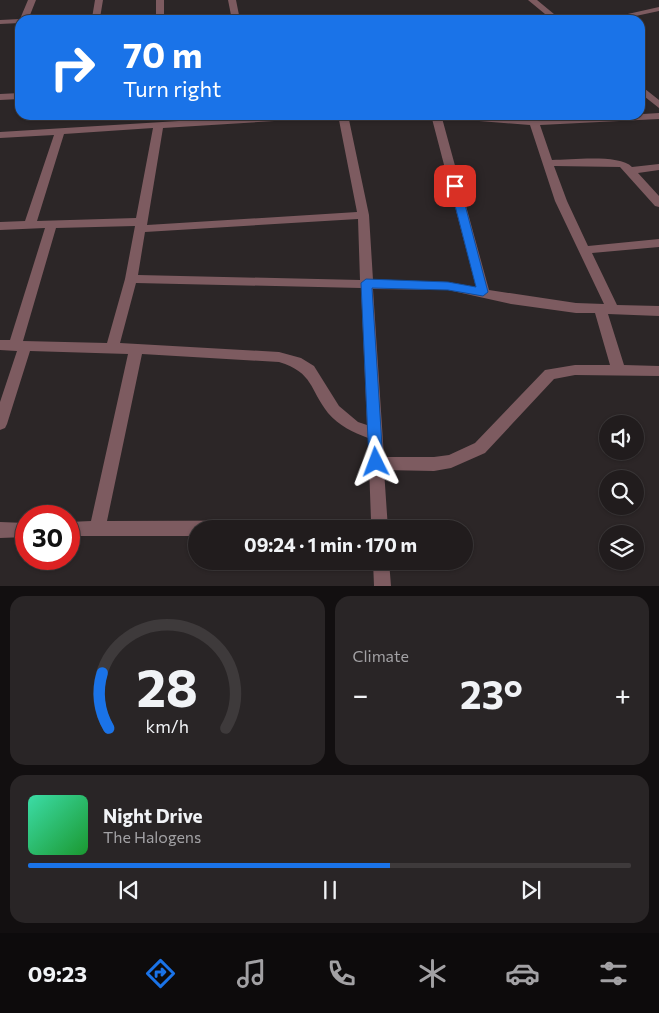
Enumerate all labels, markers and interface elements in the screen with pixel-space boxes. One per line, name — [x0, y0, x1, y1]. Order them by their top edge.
text: 70 m — [123, 32, 203, 75]
icon: right — [40, 35, 105, 100]
text: Turn right — [123, 75, 221, 102]
pin — [434, 165, 476, 207]
icon: arrive — [441, 172, 469, 200]
map controls — [599, 415, 644, 570]
button: sound — [599, 415, 644, 460]
position arrow — [349, 435, 401, 487]
button: search — [599, 470, 644, 515]
speed limit sign: 30 — [15, 505, 80, 570]
button: layers — [599, 525, 644, 570]
text: 09:24 · 1 min · 170 m — [244, 533, 417, 556]
text: Climate — [353, 646, 409, 665]
text: 28 — [137, 654, 198, 718]
text: 23° — [460, 670, 523, 717]
text: − — [353, 677, 368, 711]
text: + — [615, 677, 631, 711]
text: km/h — [146, 715, 189, 737]
text: Night Drive — [103, 804, 203, 827]
text: The Halogens — [103, 827, 201, 846]
icon: previous — [115, 876, 143, 904]
icon: pause — [316, 876, 344, 904]
icon: next — [517, 876, 545, 904]
icon: directions — [143, 956, 178, 991]
icon: music — [234, 956, 269, 991]
icon: phone — [324, 956, 359, 991]
icon: climate — [415, 956, 450, 991]
icon: car — [505, 956, 540, 991]
icon: filters — [596, 956, 631, 991]
text: 09:23 — [28, 960, 87, 987]

